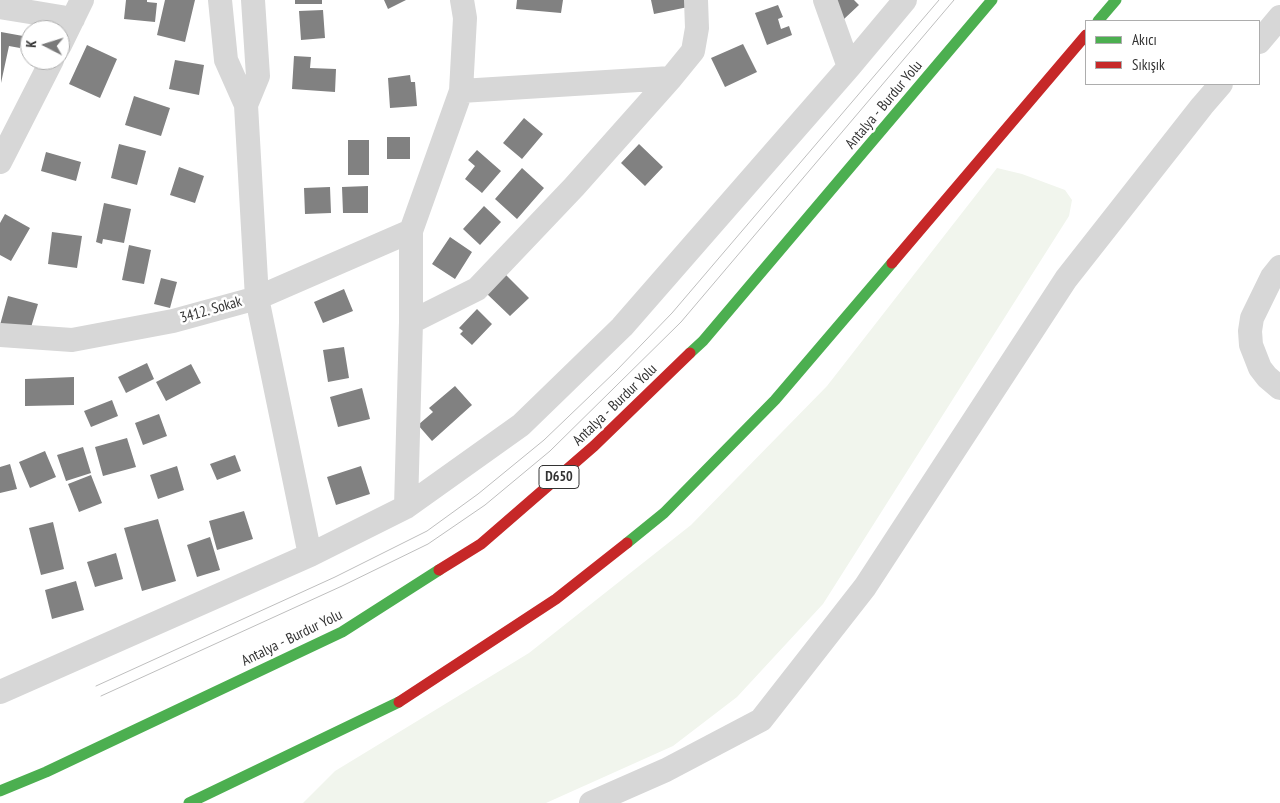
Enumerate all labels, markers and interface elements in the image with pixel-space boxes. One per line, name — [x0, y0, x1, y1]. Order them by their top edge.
north arrow — [20, 20, 70, 70]
legend — [1085, 20, 1260, 85]
text: Akıcı — [1132, 30, 1157, 49]
text: K — [22, 39, 40, 48]
text: Sıkışık — [1132, 55, 1165, 74]
street label: Antalya - Burdur Yolu — [842, 57, 926, 153]
street label: 3412. Sokak — [178, 293, 244, 327]
street label: Antalya - Burdur Yolu — [569, 360, 661, 450]
road number: D650 — [539, 466, 579, 488]
street label: Antalya - Burdur Yolu — [239, 606, 345, 670]

